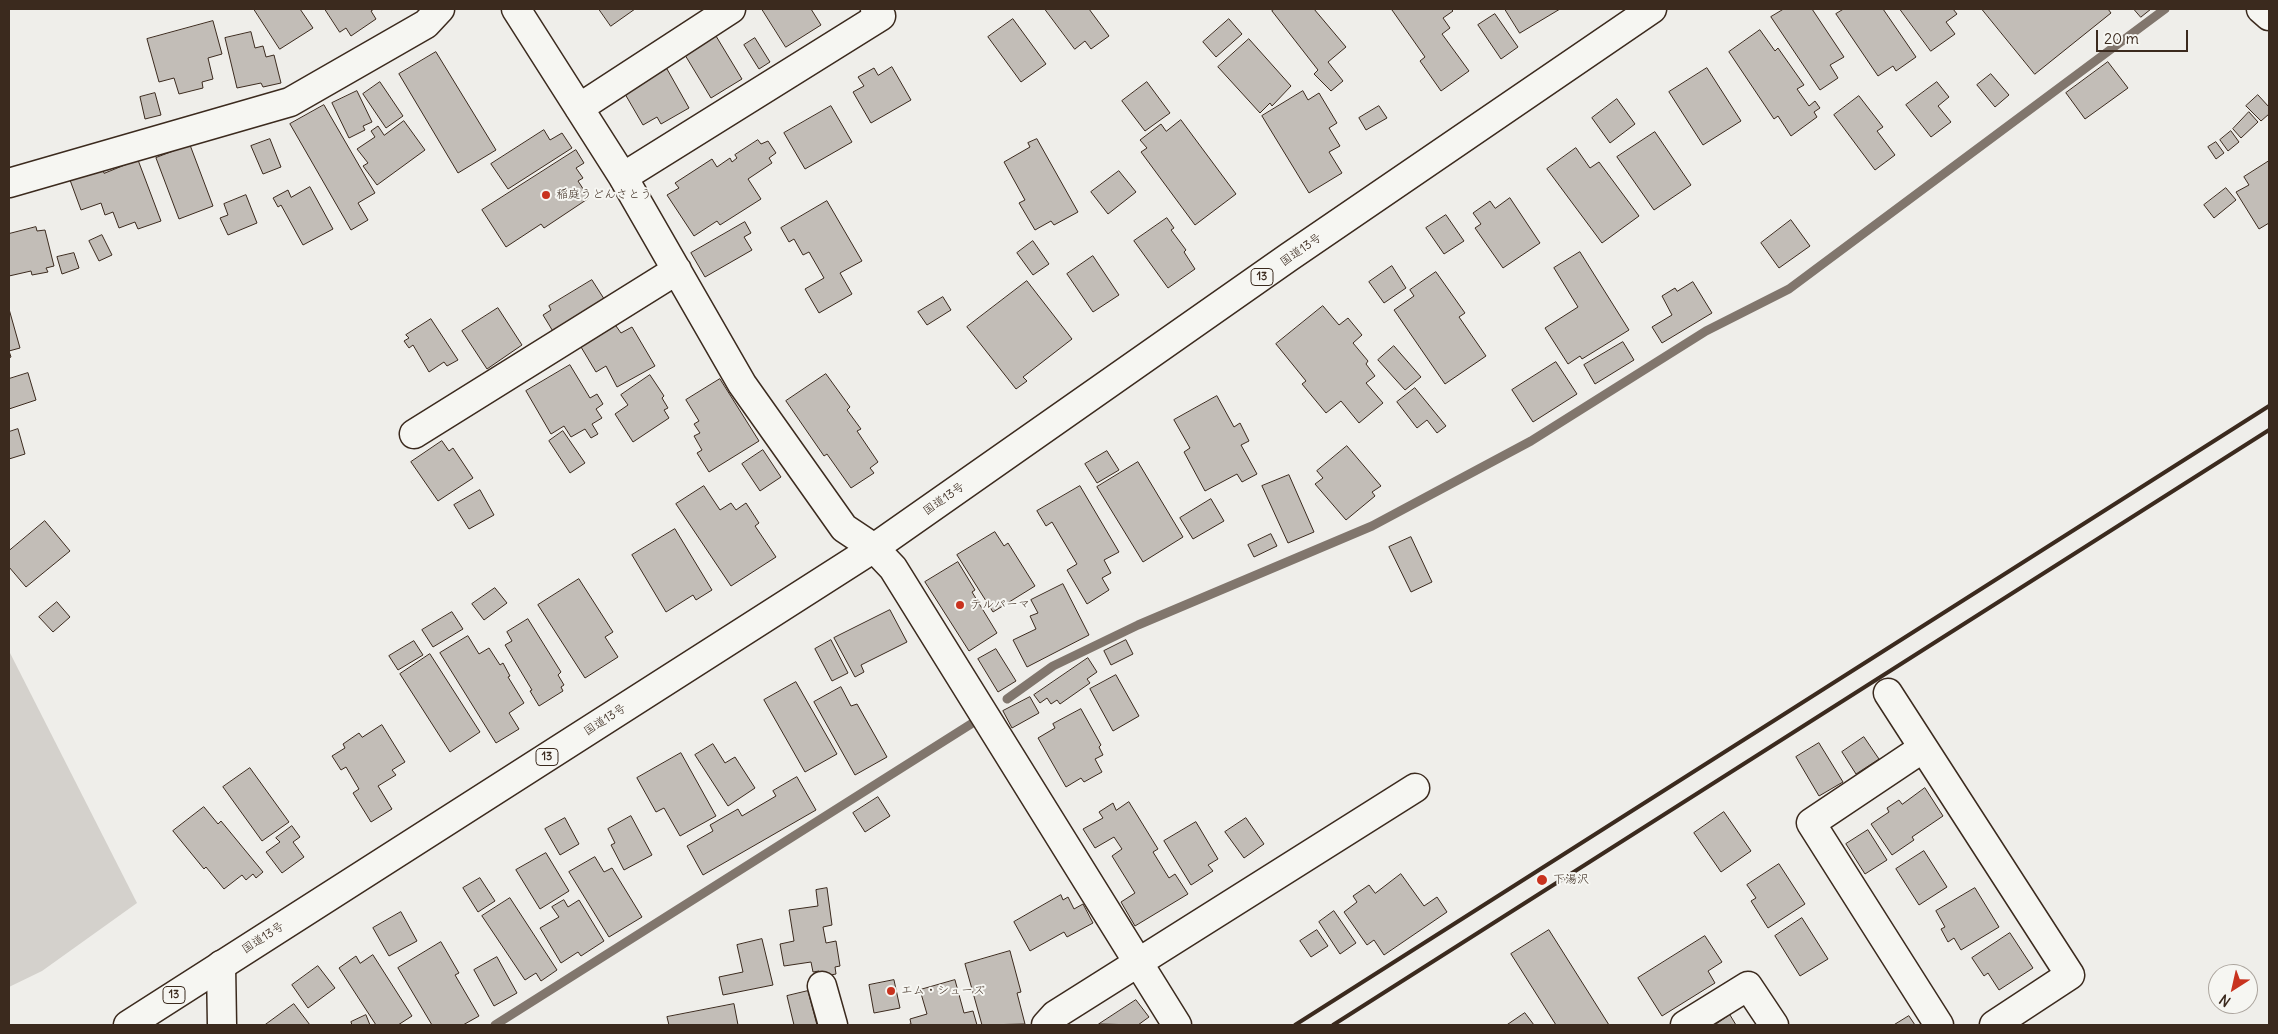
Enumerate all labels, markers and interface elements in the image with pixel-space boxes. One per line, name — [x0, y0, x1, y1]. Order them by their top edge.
scale bar — [2098, 20, 2190, 52]
text: 20 m — [2104, 29, 2139, 48]
place label: 稲庭うどんさとう — [556, 188, 652, 202]
marker: 稲庭うどんさとう — [540, 189, 552, 201]
street label: 国道13号 — [1277, 230, 1325, 270]
road number: 13 — [1251, 268, 1273, 286]
street label: 国道13号 — [920, 479, 968, 519]
place label: テルパーマ — [970, 598, 1030, 612]
marker: テルパーマ — [954, 599, 966, 611]
street label: 国道13号 — [581, 701, 629, 739]
road number: 13 — [536, 749, 558, 766]
marker: 下湯沢 — [1535, 873, 1549, 887]
place label: 下湯沢 — [1553, 873, 1589, 887]
street label: 国道13号 — [239, 919, 287, 957]
north arrow — [2208, 964, 2258, 1014]
place label: エム・シューズ — [901, 984, 985, 998]
marker: エム・シューズ — [885, 985, 897, 997]
road number: 13 — [163, 986, 185, 1004]
text: N — [2216, 990, 2234, 1011]

